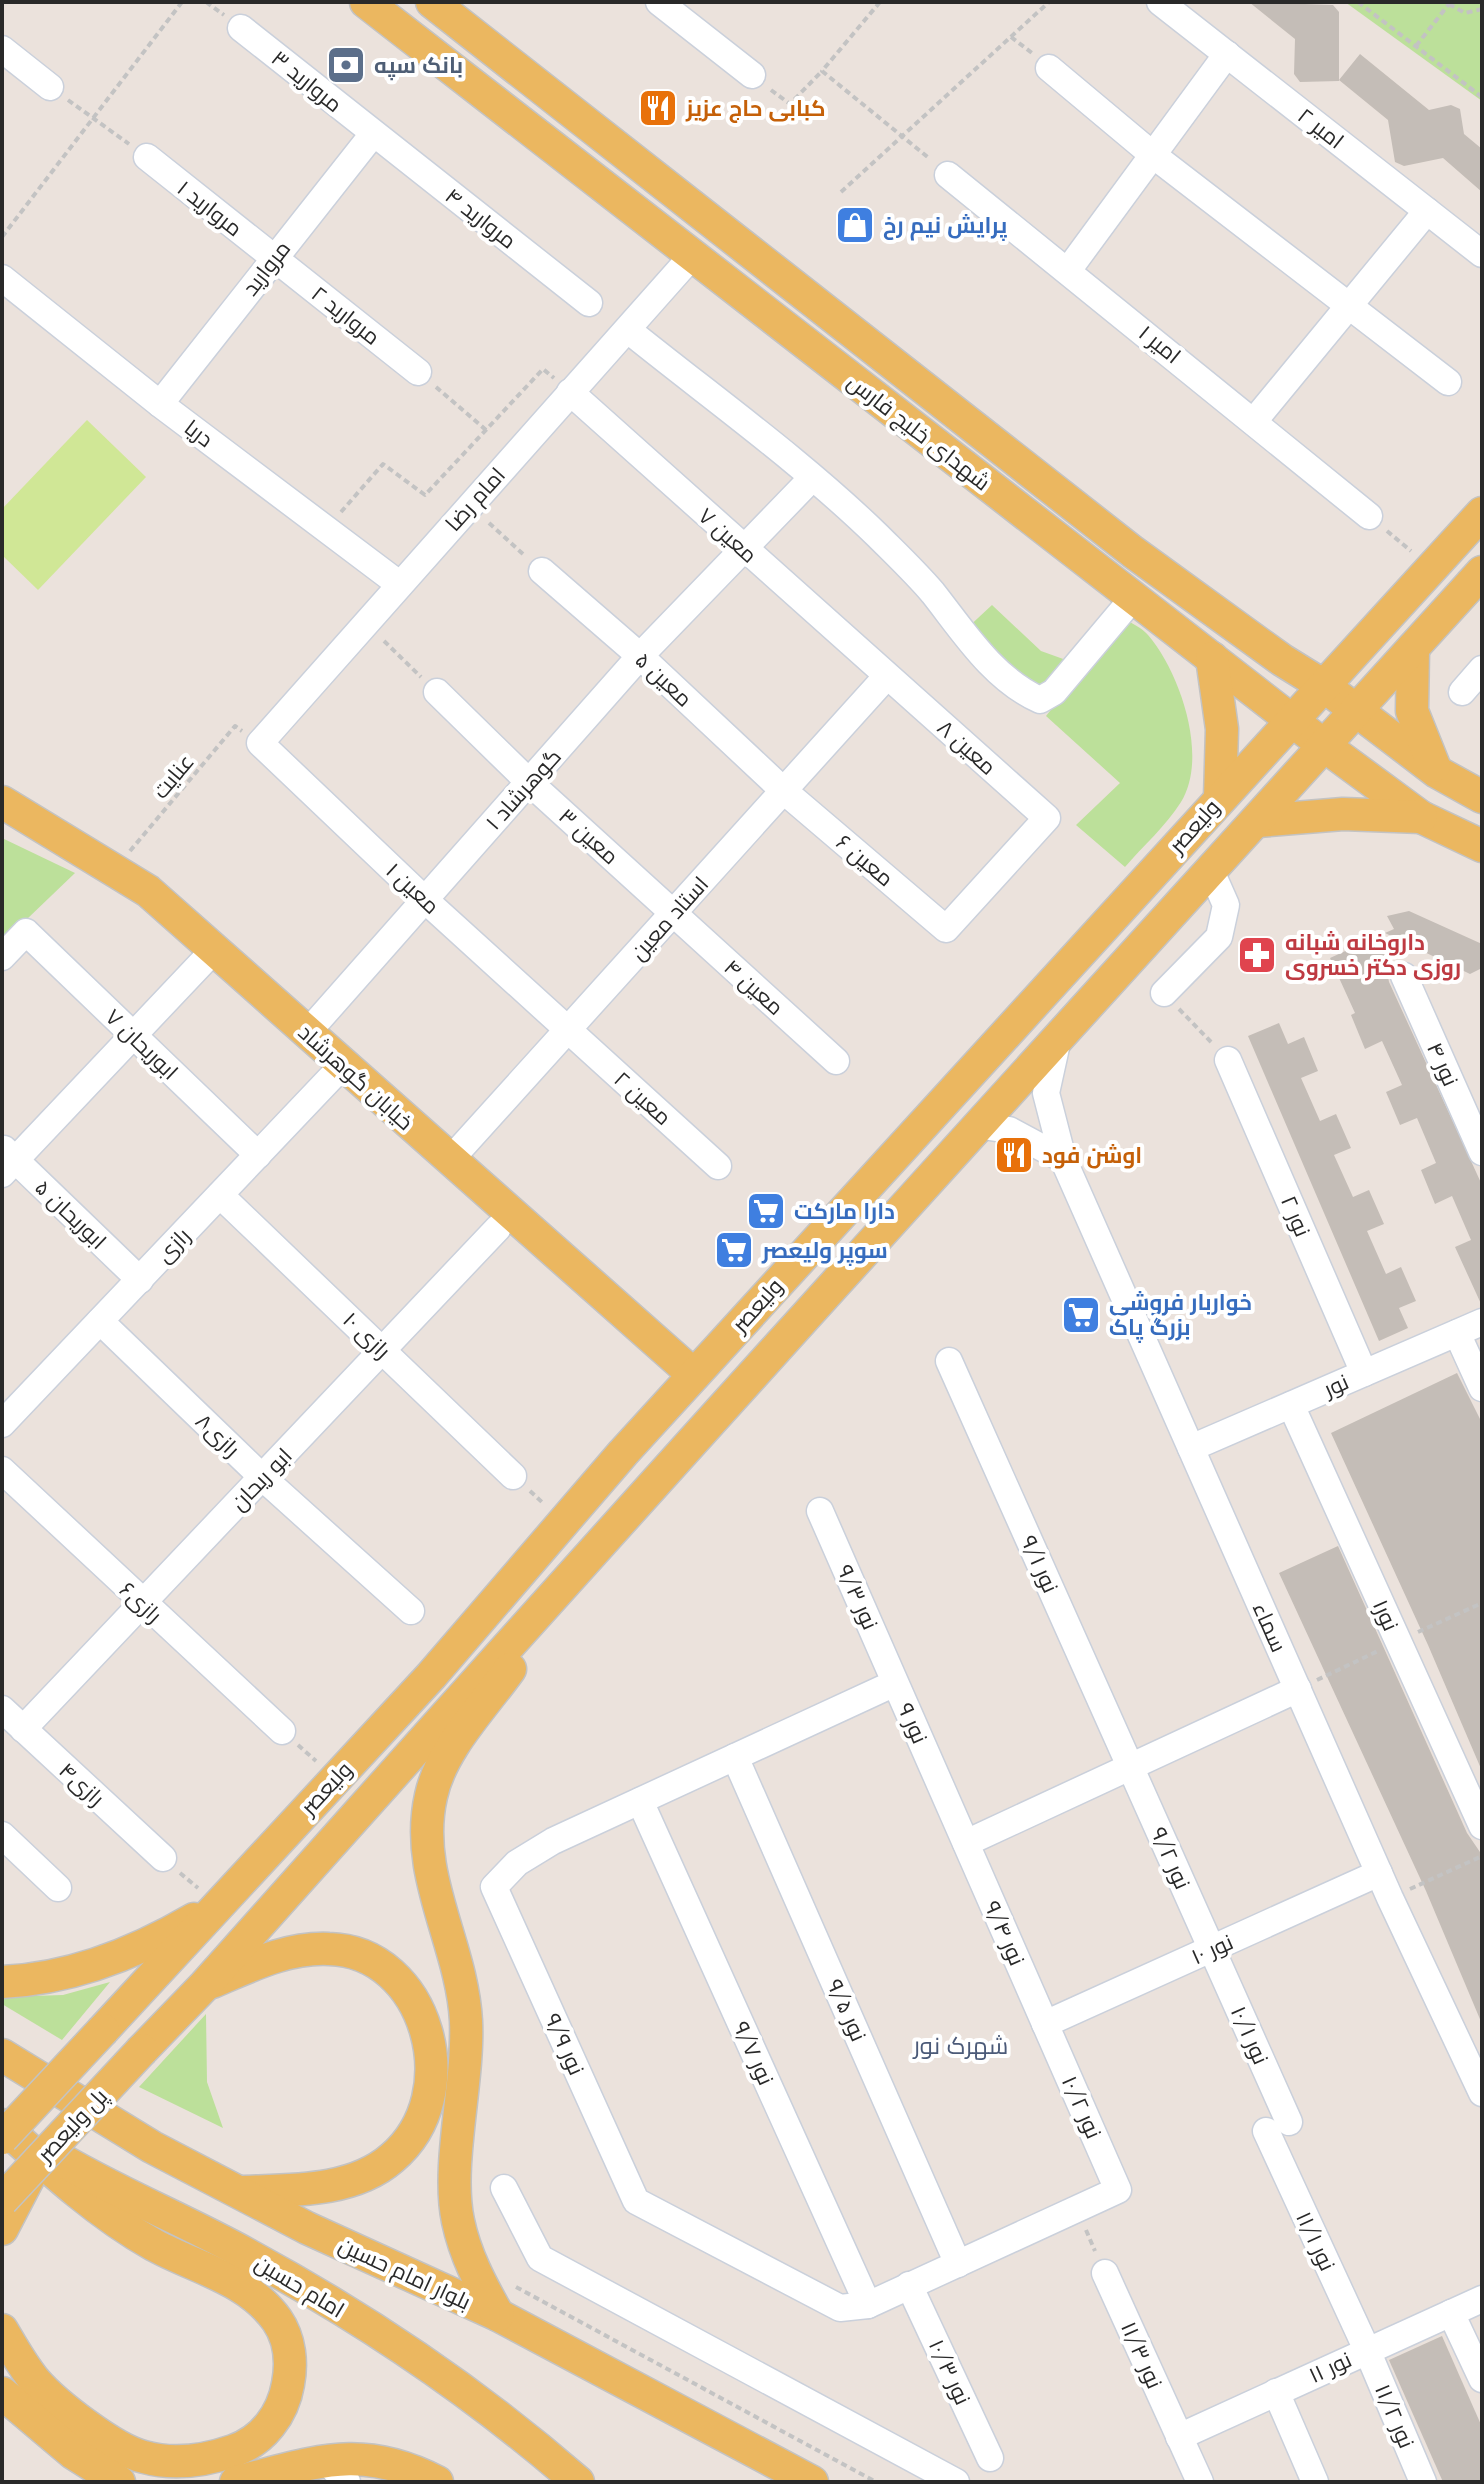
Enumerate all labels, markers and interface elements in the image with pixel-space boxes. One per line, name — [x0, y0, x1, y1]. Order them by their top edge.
street label: مروارید ۳ — [266, 44, 348, 118]
bank icon: بانک سپه — [325, 44, 367, 86]
place label: بانک سپه — [374, 51, 463, 81]
restaurant icon: کبابی حاج عزیز — [637, 87, 679, 129]
place label: کبابی حاج عزیز — [685, 94, 825, 123]
street label: امیر ۲ — [1292, 101, 1350, 155]
street label: مروارید ۱ — [172, 174, 248, 242]
street label: مروارید ۴ — [440, 182, 522, 254]
shop icon: پرایش نیم رخ — [834, 204, 876, 246]
place label: پرایش نیم رخ — [883, 211, 1007, 241]
street label: مروارید — [236, 235, 296, 301]
street label: مروارید ۲ — [306, 279, 386, 351]
street label: امیر ۱ — [1133, 319, 1187, 369]
street label: شهدای خلیج فارس — [841, 368, 996, 497]
street label: دریا — [179, 413, 219, 453]
street label: امام رضا — [439, 461, 513, 538]
street label: معین ۷ — [693, 501, 763, 569]
street label: معین ۵ — [630, 646, 698, 712]
street label: معین ۸ — [932, 713, 1002, 781]
street label: گوهرشاد ۱ — [479, 743, 567, 835]
street label: عنایت — [146, 748, 200, 804]
street label: ولیعصر — [1161, 793, 1226, 860]
street label: معین ۳ — [553, 802, 625, 870]
street label: معین ۶ — [831, 828, 899, 892]
street label: معین ۱ — [380, 856, 446, 920]
street label: استاد معین — [624, 870, 714, 966]
place label: داروخانه شبانه روزی دکتر خسروی — [1285, 928, 1461, 981]
pharmacy icon: داروخانه شبانه روزی دکتر خسروی — [1236, 934, 1278, 976]
street label: معین ۴ — [718, 953, 790, 1021]
street label: ابوریحان ۷ — [100, 1003, 184, 1085]
street label: خیابان گوهرشاد — [293, 1018, 419, 1136]
street label: نور ۴ — [1421, 1038, 1465, 1090]
street label: معین ۲ — [609, 1065, 677, 1131]
restaurant icon: اوشن فود — [993, 1134, 1035, 1176]
place label: اوشن فود — [1042, 1141, 1142, 1169]
street label: ابوریحان ۵ — [29, 1173, 113, 1255]
supermarket icon: دارا مارکت — [745, 1190, 787, 1232]
street label: نور ۲ — [1275, 1191, 1317, 1241]
place label: دارا مارکت — [794, 1197, 895, 1225]
street label: رازی — [150, 1222, 196, 1268]
supermarket icon: سوپر ولیعصر — [713, 1229, 755, 1271]
place label: سوپر ولیعصر — [761, 1236, 888, 1266]
street label: ولیعصر — [724, 1272, 789, 1339]
place label: خواربار فروشی بزرگ پاک — [1109, 1288, 1252, 1343]
supermarket icon: خواربار فروشی بزرگ پاک — [1060, 1294, 1102, 1336]
street label: رازی ۱۰ — [337, 1306, 397, 1364]
street label: نور — [1317, 1367, 1353, 1404]
street label: رازی۸ — [190, 1407, 246, 1463]
street label: ابو ریحان — [224, 1442, 298, 1516]
street label: نور ۹/۱ — [1015, 1531, 1065, 1597]
street label: نور ۹/۳ — [831, 1560, 885, 1634]
street label: رازی۶ — [114, 1575, 168, 1629]
street label: نور۱ — [1367, 1595, 1405, 1635]
street label: سماء — [1247, 1598, 1293, 1656]
street label: نور ۹ — [892, 1698, 934, 1748]
street label: ولیعصر — [293, 1755, 358, 1822]
street label: رازی۴ — [54, 1756, 110, 1812]
street label: نور ۹/۲ — [1145, 1823, 1197, 1893]
street label: نور ۹/۴ — [978, 1896, 1032, 1970]
street label: نور ۱۰ — [1187, 1928, 1237, 1970]
street label: نور ۹/۵ — [821, 1974, 873, 2046]
street label: نور ۱۰/۱ — [1225, 2001, 1275, 2069]
street label: نور ۹/۹ — [539, 2009, 591, 2079]
street label: نور ۹/۷ — [728, 2017, 780, 2089]
district label: شهرک نور — [912, 2030, 1008, 2060]
street label: نور ۱۰/۲ — [1056, 2071, 1108, 2143]
street label: پل ولیعصر — [30, 2082, 114, 2170]
street label: نور ۱۱/۱ — [1290, 2207, 1342, 2275]
street label: بلوار امام حسین — [334, 2230, 475, 2318]
street label: امام حسین — [249, 2248, 350, 2325]
street label: نور ۱۱/۳ — [1115, 2317, 1169, 2393]
street label: نور ۱۰/۳ — [923, 2335, 977, 2409]
street label: نور ۱۱ — [1304, 2345, 1356, 2389]
street label: نور ۱۱/۲ — [1369, 2380, 1421, 2452]

